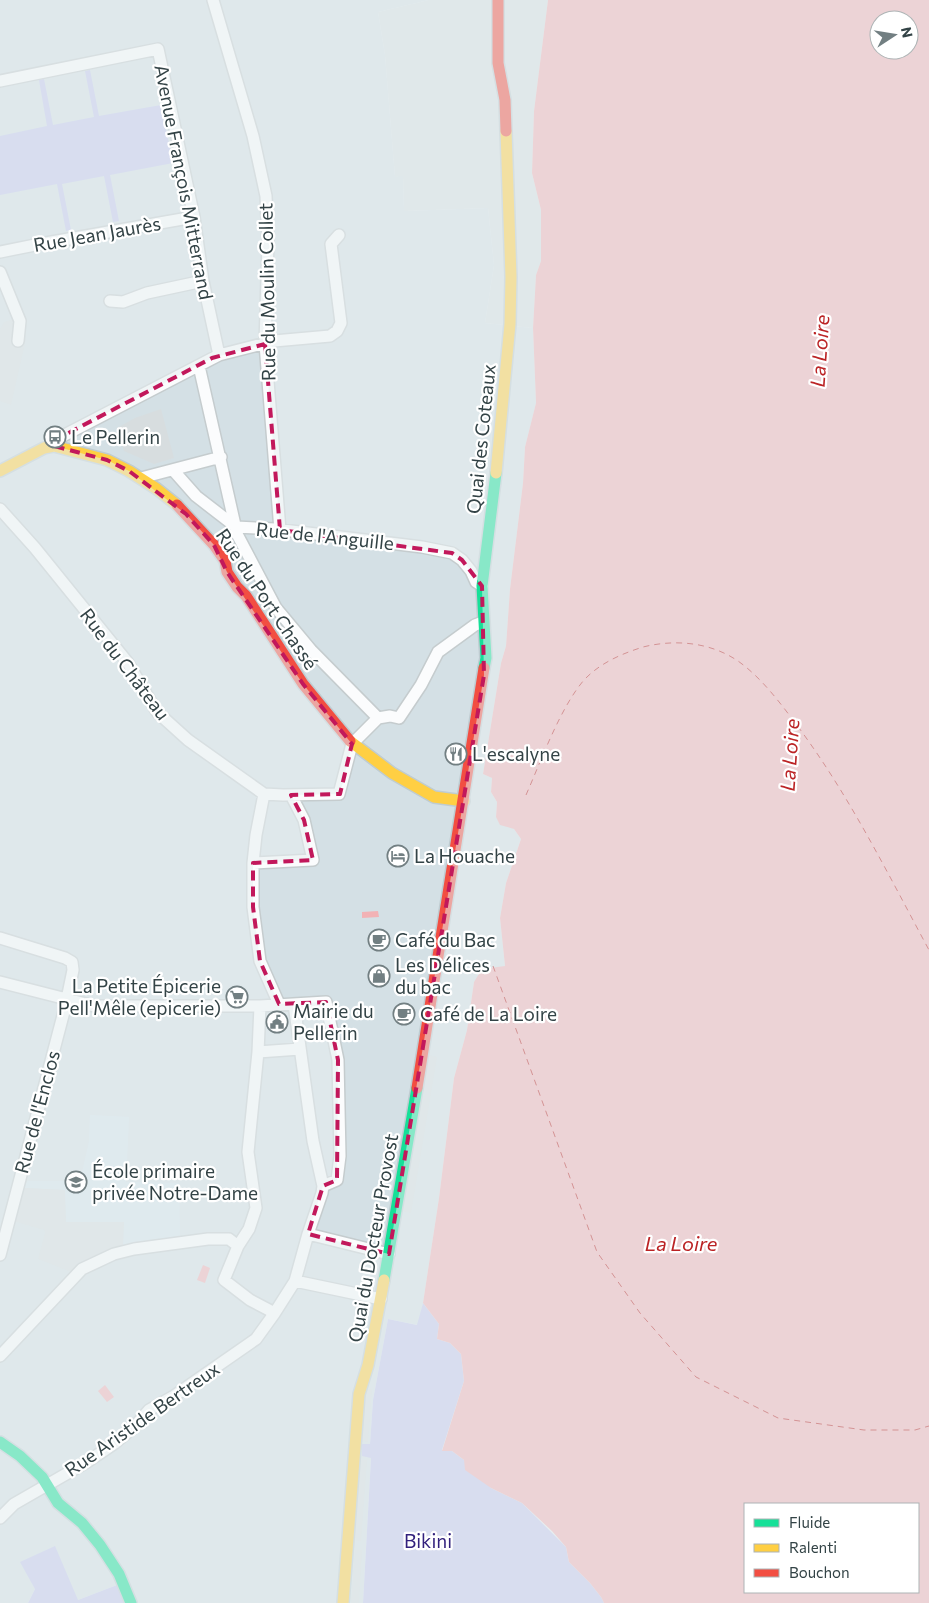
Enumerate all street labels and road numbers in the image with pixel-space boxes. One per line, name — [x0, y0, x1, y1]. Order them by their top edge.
street label: Avenue François Mitterrand — [150, 62, 219, 301]
street label: Rue du Moulin Collet — [253, 203, 280, 381]
street label: Rue Jean Jaurès — [31, 211, 162, 256]
street label: Quai des Coteaux — [461, 363, 500, 515]
street label: Rue de l'Anguille — [255, 517, 395, 554]
street label: Rue du Port Chassé — [212, 524, 323, 674]
street label: Rue du Château — [76, 603, 175, 724]
street label: Rue de l'Enclos — [9, 1048, 64, 1176]
street label: Quai du Docteur Provost — [343, 1132, 402, 1344]
street label: Rue Aristide Bertreux — [60, 1356, 224, 1481]

